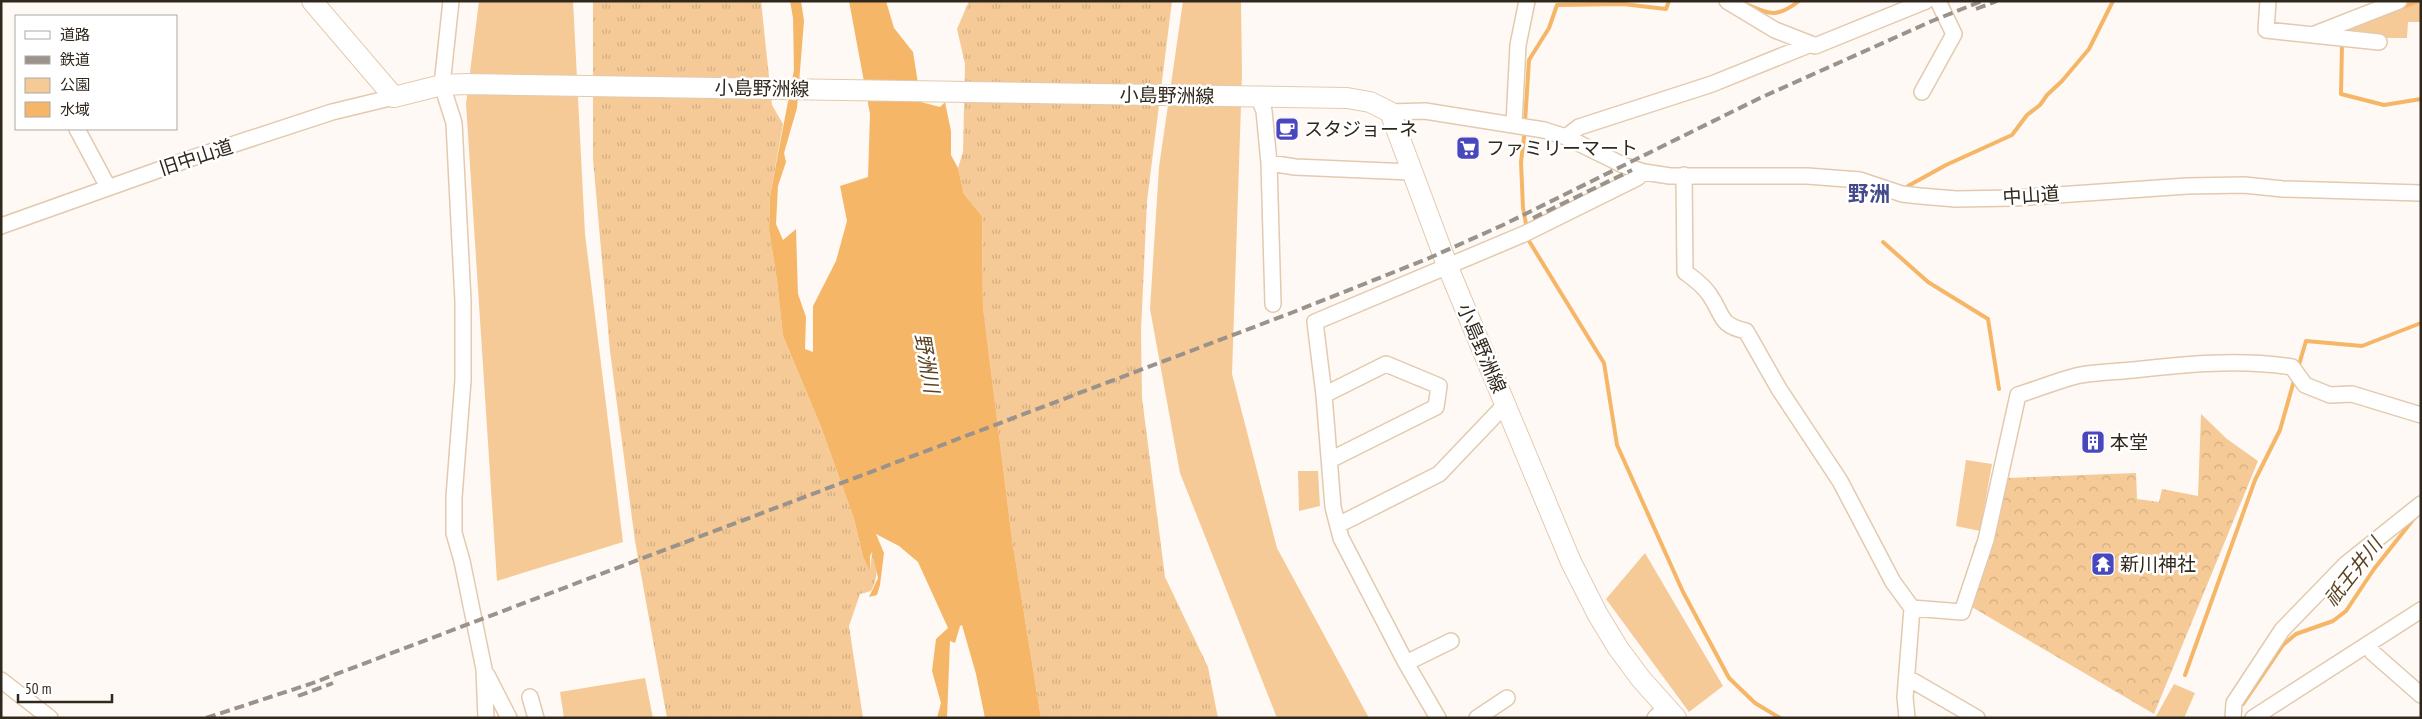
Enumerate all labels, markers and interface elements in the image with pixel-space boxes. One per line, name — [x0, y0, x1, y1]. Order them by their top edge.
legend — [15, 15, 178, 130]
text: 道路 — [60, 25, 90, 44]
text: 鉄道 — [60, 50, 90, 69]
text: 公園 — [60, 75, 90, 94]
street label: 小島野洲線 — [714, 75, 810, 101]
street label: 小島野洲線 — [1119, 82, 1215, 108]
text: 水域 — [60, 100, 90, 119]
cafe icon: スタジョーネ — [1274, 116, 1300, 142]
place label: スタジョーネ — [1304, 117, 1418, 141]
street label: 旧中山道 — [156, 134, 236, 180]
supermarket icon: ファミリーマート — [1455, 135, 1481, 161]
place label: ファミリーマート — [1486, 136, 1638, 160]
district label: 野洲 — [1848, 180, 1890, 207]
street label: 中山道 — [2002, 181, 2060, 209]
street label: 小島野洲線 — [1452, 300, 1512, 396]
water label: 野洲川 — [909, 331, 945, 397]
building icon: 本堂 — [2080, 429, 2106, 455]
place label: 本堂 — [2110, 430, 2148, 454]
water label: 祇王井川 — [2318, 531, 2389, 612]
temple icon: 新川神社 — [2090, 551, 2116, 577]
place label: 新川神社 — [2120, 552, 2196, 576]
scale bar — [18, 672, 111, 704]
text: 50 m — [25, 679, 51, 698]

